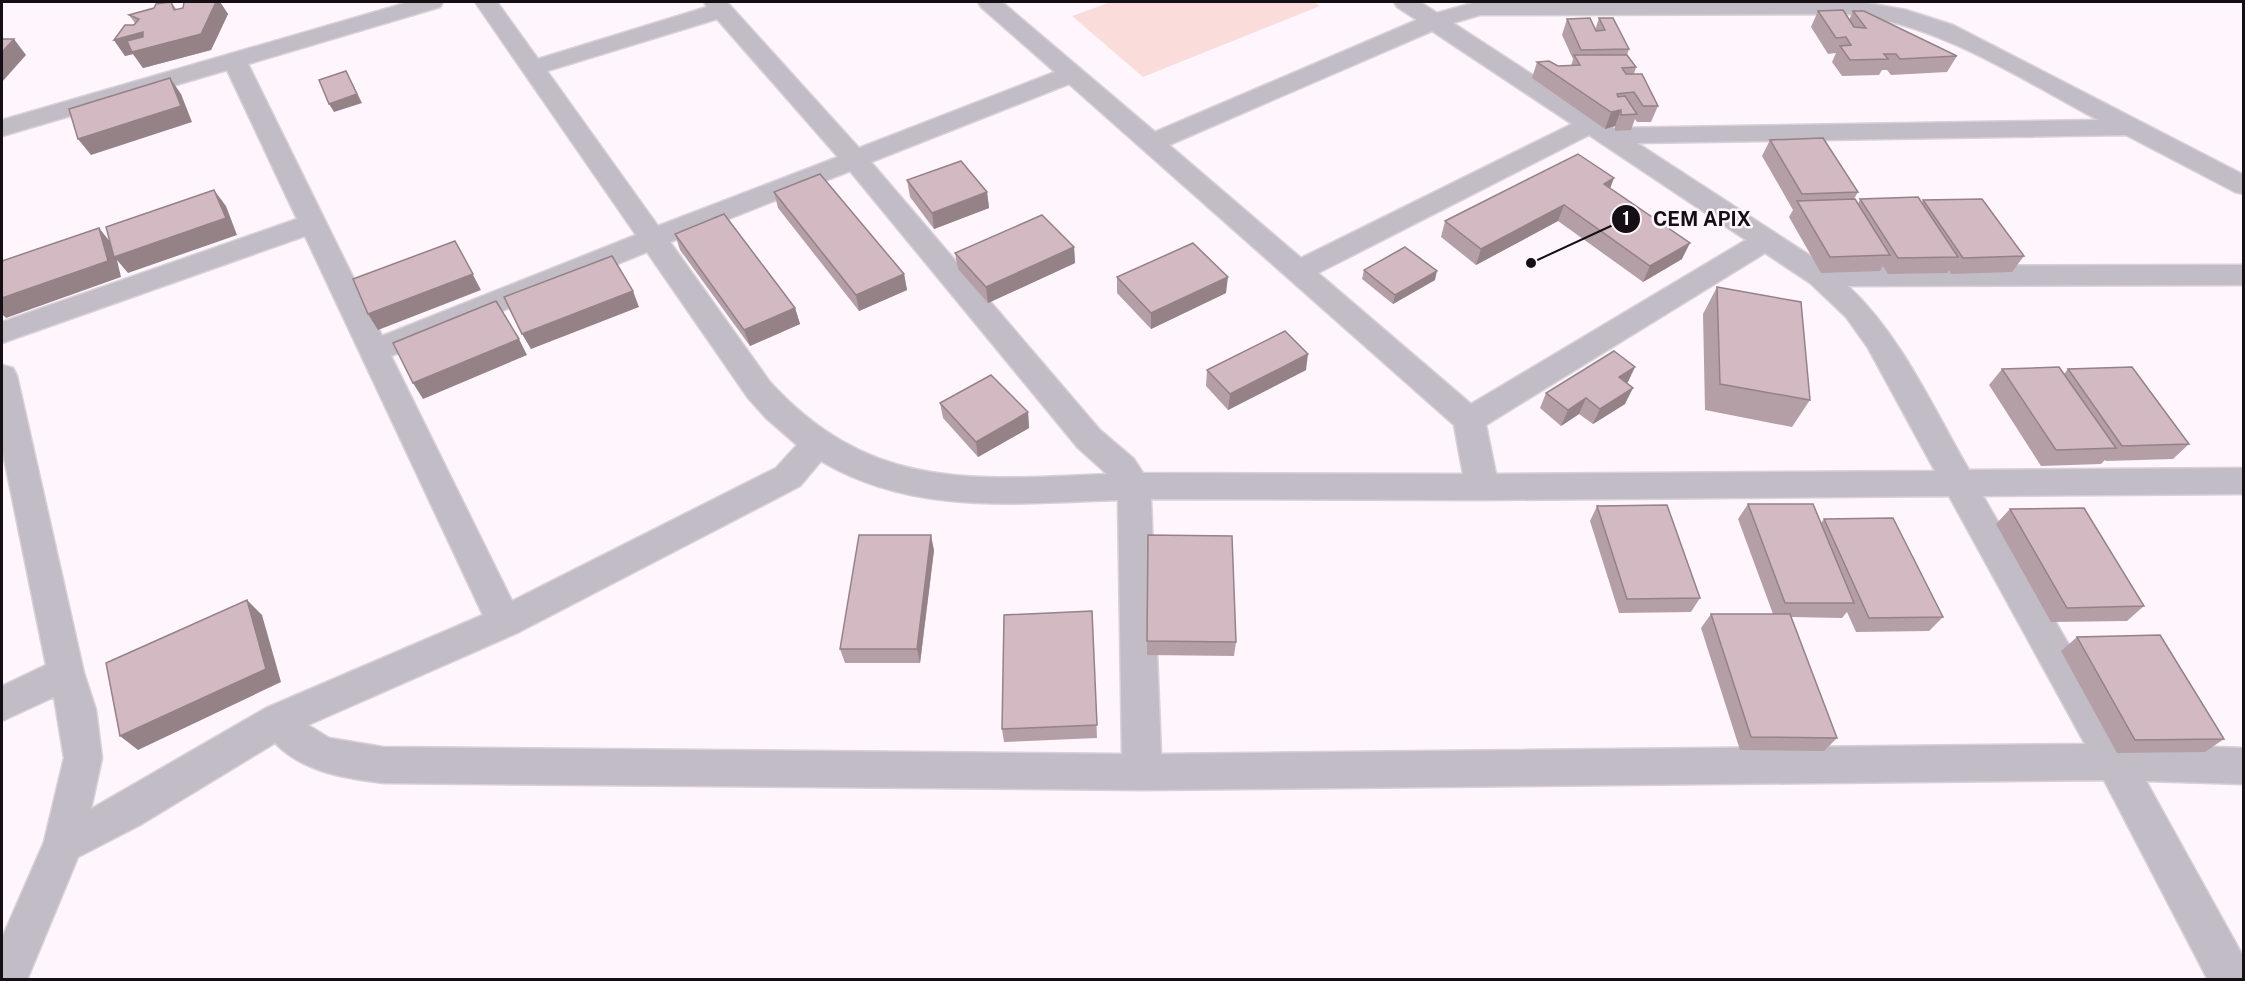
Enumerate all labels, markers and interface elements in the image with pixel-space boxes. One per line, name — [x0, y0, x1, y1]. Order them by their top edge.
callout: CEM APIX — [1611, 200, 1763, 238]
text: CEM APIX — [1653, 207, 1751, 231]
text: 1 — [1622, 208, 1630, 229]

